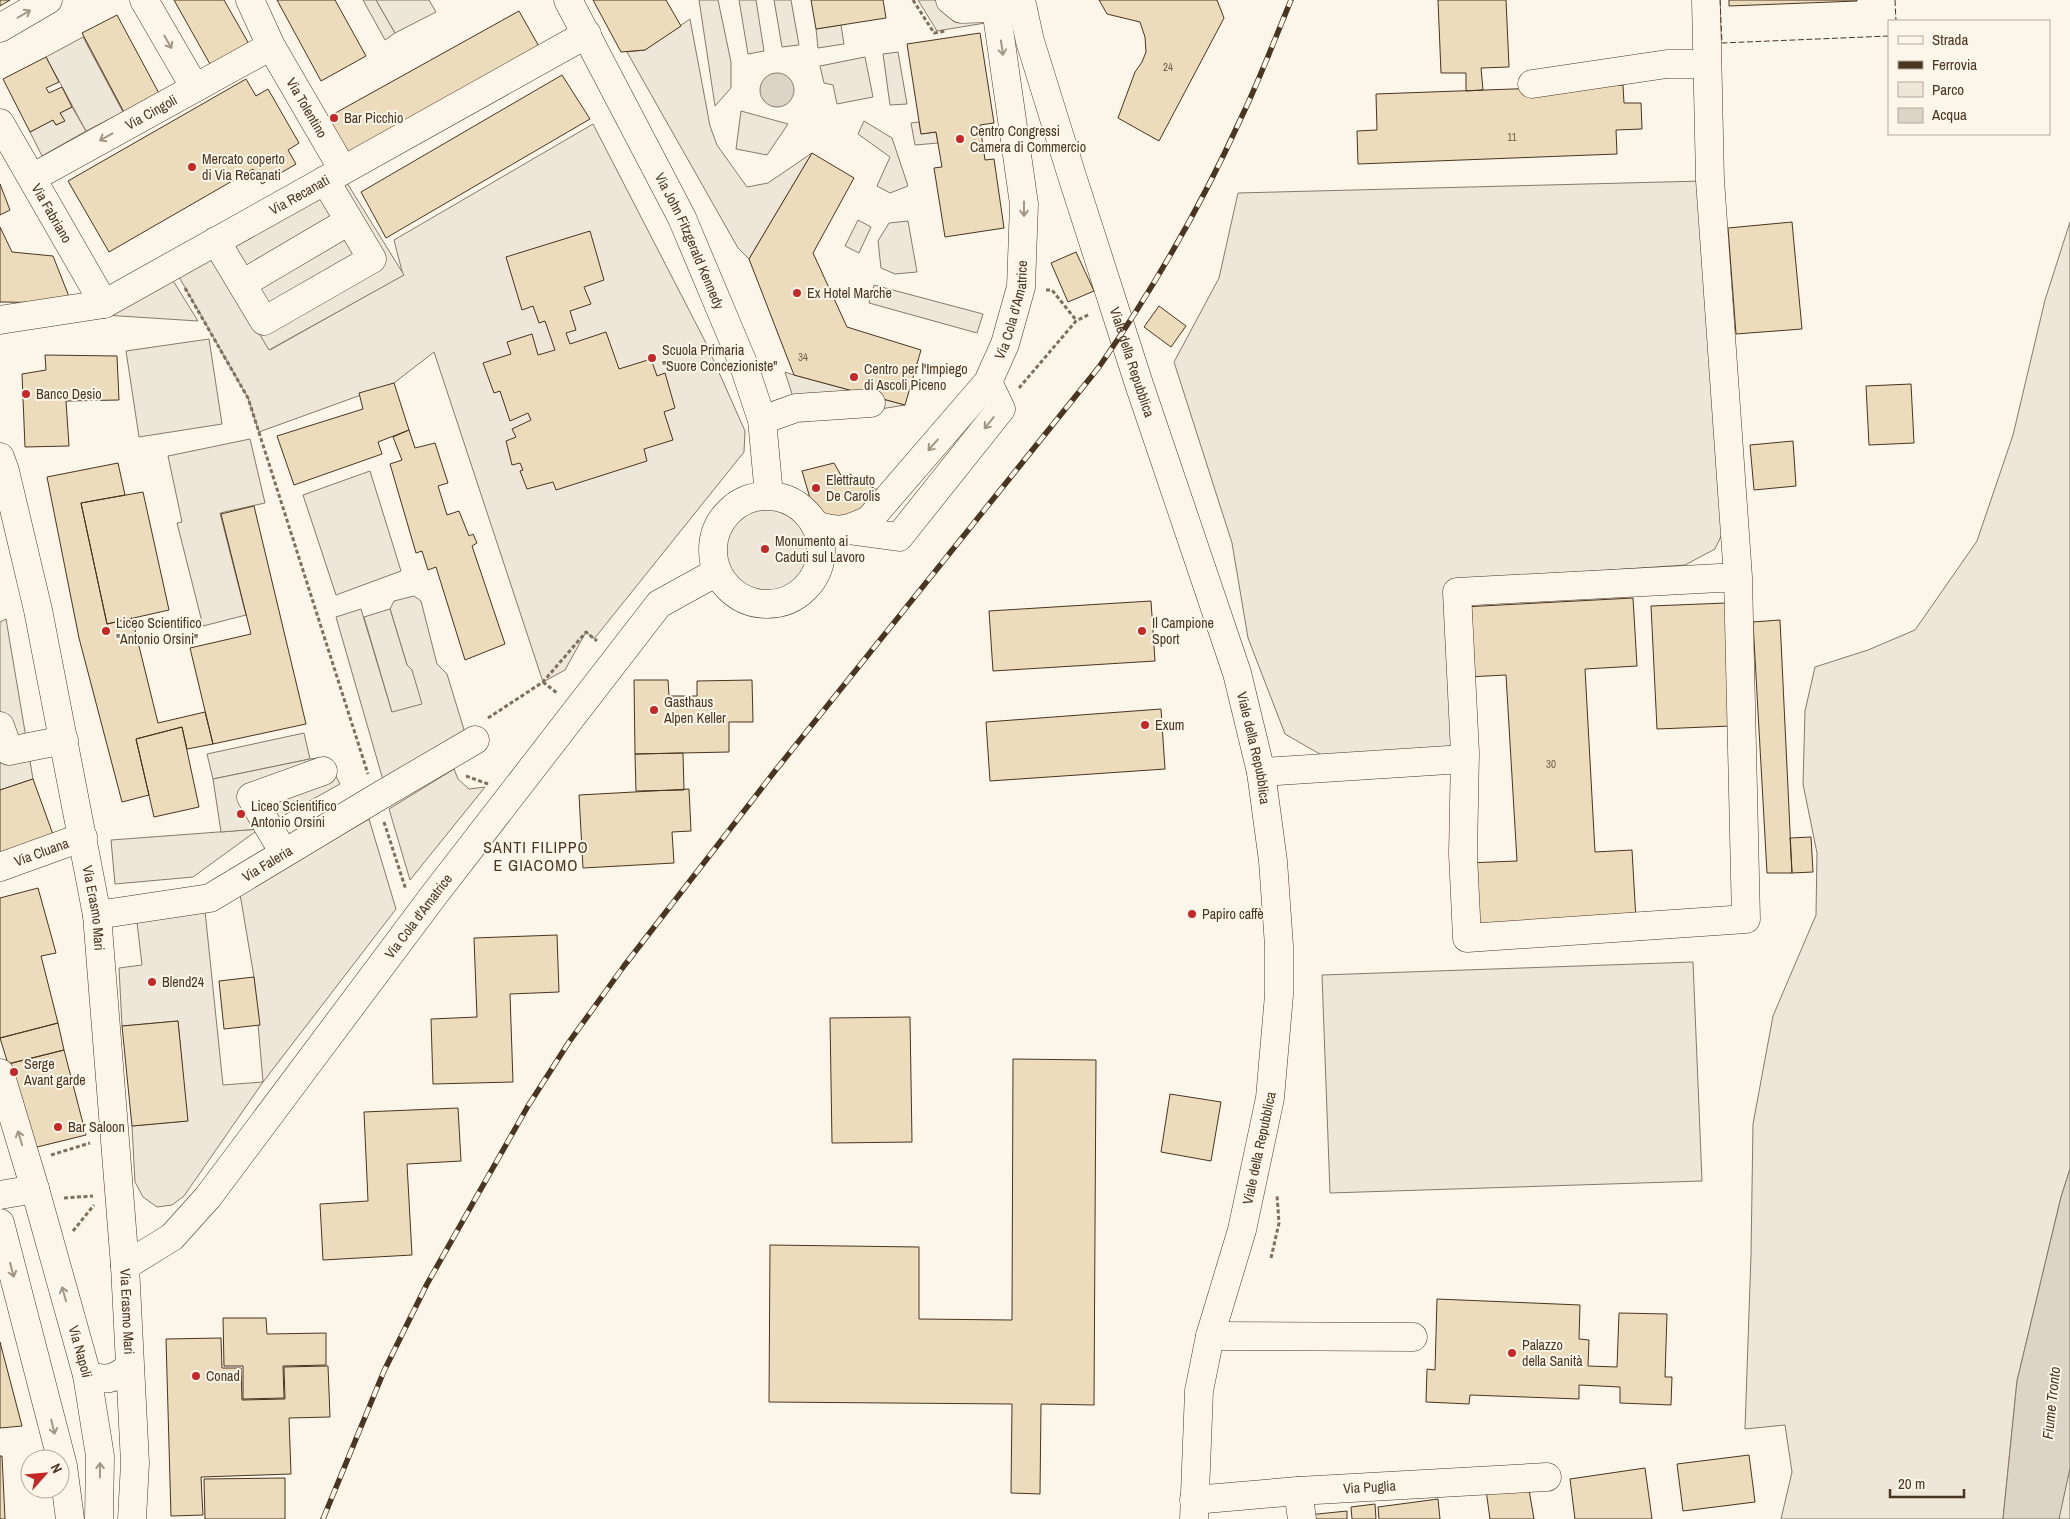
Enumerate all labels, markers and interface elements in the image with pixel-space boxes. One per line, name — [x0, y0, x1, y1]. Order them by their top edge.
one-way arrow — [17, 8, 31, 18]
legend — [1888, 20, 2050, 135]
text: Strada — [1932, 29, 1968, 50]
one-way arrow — [164, 35, 174, 49]
one-way arrow — [997, 40, 1007, 56]
text: Ferrovia — [1932, 54, 1977, 75]
house number: 24 — [1163, 60, 1173, 74]
street label: Via Tolentino — [282, 74, 331, 141]
text: Parco — [1932, 79, 1964, 100]
street label: Via Cingoli — [122, 91, 180, 134]
text: Acqua — [1931, 104, 1967, 125]
place label: Bar Picchio — [344, 109, 403, 127]
marker: Bar Picchio — [328, 112, 340, 124]
place label: Centro Congressi Camera di Commercio — [970, 122, 1086, 156]
house number: 11 — [1507, 130, 1517, 144]
one-way arrow — [99, 133, 114, 142]
marker: Centro Congressi Camera di Commercio — [954, 133, 966, 145]
place label: Mercato coperto di Via Recanati — [202, 150, 285, 184]
marker: Mercato coperto di Via Recanati — [186, 161, 198, 173]
street label: Via John Fitzgerald Kennedy — [651, 169, 728, 312]
street label: Via Recanati — [266, 171, 333, 219]
street label: Via Fabriano — [28, 180, 76, 246]
one-way arrow — [1019, 200, 1029, 217]
street label: Via Cola d'Amatrice — [990, 260, 1031, 362]
place label: Ex Hotel Marche — [807, 284, 892, 302]
marker: Ex Hotel Marche — [791, 287, 803, 299]
street label: Viale della Repubblica — [1106, 305, 1159, 420]
place label: Scuola Primaria "Suore Concezioniste" — [662, 341, 777, 375]
house number: 34 — [798, 350, 808, 364]
marker: Scuola Primaria "Suore Concezioniste" — [646, 352, 658, 364]
place label: Centro per l'Impiego di Ascoli Piceno — [864, 360, 968, 394]
marker: Centro per l'Impiego di Ascoli Piceno — [848, 371, 860, 383]
place label: Banco Desio — [36, 385, 102, 403]
marker: Banco Desio — [20, 388, 32, 400]
one-way arrow — [984, 417, 995, 430]
one-way arrow — [928, 439, 939, 452]
place label: Elettrauto De Carolis — [826, 471, 880, 505]
marker: Elettrauto De Carolis — [810, 482, 822, 494]
place label: Monumento ai Caduti sul Lavoro — [775, 532, 865, 566]
marker: Monumento ai Caduti sul Lavoro — [759, 543, 771, 555]
place label: Liceo Scientifico "Antonio Orsini" — [116, 614, 202, 648]
place label: Il Campione Sport — [1152, 614, 1214, 648]
marker: Liceo Scientifico "Antonio Orsini" — [100, 625, 112, 637]
marker: Il Campione Sport — [1136, 625, 1148, 637]
street label: Viale della Repubblica — [1233, 690, 1274, 806]
place label: Gasthaus Alpen Keller — [663, 693, 726, 727]
marker: Gasthaus Alpen Keller — [648, 704, 660, 716]
place label: Exum — [1155, 716, 1184, 734]
marker: Exum — [1139, 719, 1151, 731]
house number: 30 — [1546, 757, 1556, 771]
place label: Liceo Scientifico Antonio Orsini — [250, 797, 337, 831]
marker: Liceo Scientifico Antonio Orsini — [235, 808, 247, 820]
street label: Via Cluana — [12, 834, 72, 870]
district label: SANTI FILIPPO E GIACOMO — [483, 836, 589, 876]
street label: Via Faleria — [239, 841, 296, 886]
street label: Via Erasmo Mari — [79, 864, 109, 951]
street label: Via Cola d'Amatrice — [381, 870, 456, 962]
place label: Papiro caffè — [1202, 905, 1264, 923]
marker: Papiro caffè — [1186, 908, 1198, 920]
place label: Blend24 — [162, 973, 205, 991]
marker: Blend24 — [146, 976, 158, 988]
place label: Serge Avant garde — [23, 1055, 86, 1089]
marker: Serge Avant garde — [8, 1066, 20, 1078]
street label: Viale della Repubblica — [1238, 1089, 1280, 1206]
place label: Bar Saloon — [68, 1118, 125, 1136]
marker: Bar Saloon — [52, 1121, 64, 1133]
one-way arrow — [14, 1131, 24, 1147]
one-way arrow — [8, 1261, 18, 1277]
street label: Via Erasmo Mari — [116, 1268, 138, 1355]
one-way arrow — [59, 1287, 69, 1303]
street label: Via Napoli — [65, 1323, 96, 1379]
place label: Palazzo della Sanità — [1522, 1336, 1583, 1370]
marker: Palazzo della Sanità — [1506, 1347, 1518, 1359]
water label: Fiume Tronto — [2037, 1365, 2065, 1440]
place label: Conad — [206, 1367, 240, 1385]
marker: Conad — [190, 1370, 202, 1382]
one-way arrow — [49, 1419, 58, 1435]
north arrow — [20, 1449, 70, 1499]
text: N — [47, 1460, 66, 1476]
one-way arrow — [95, 1463, 105, 1479]
scale bar — [1890, 1466, 1964, 1498]
text: 20 m — [1898, 1473, 1925, 1494]
street label: Via Puglia — [1343, 1476, 1397, 1497]

